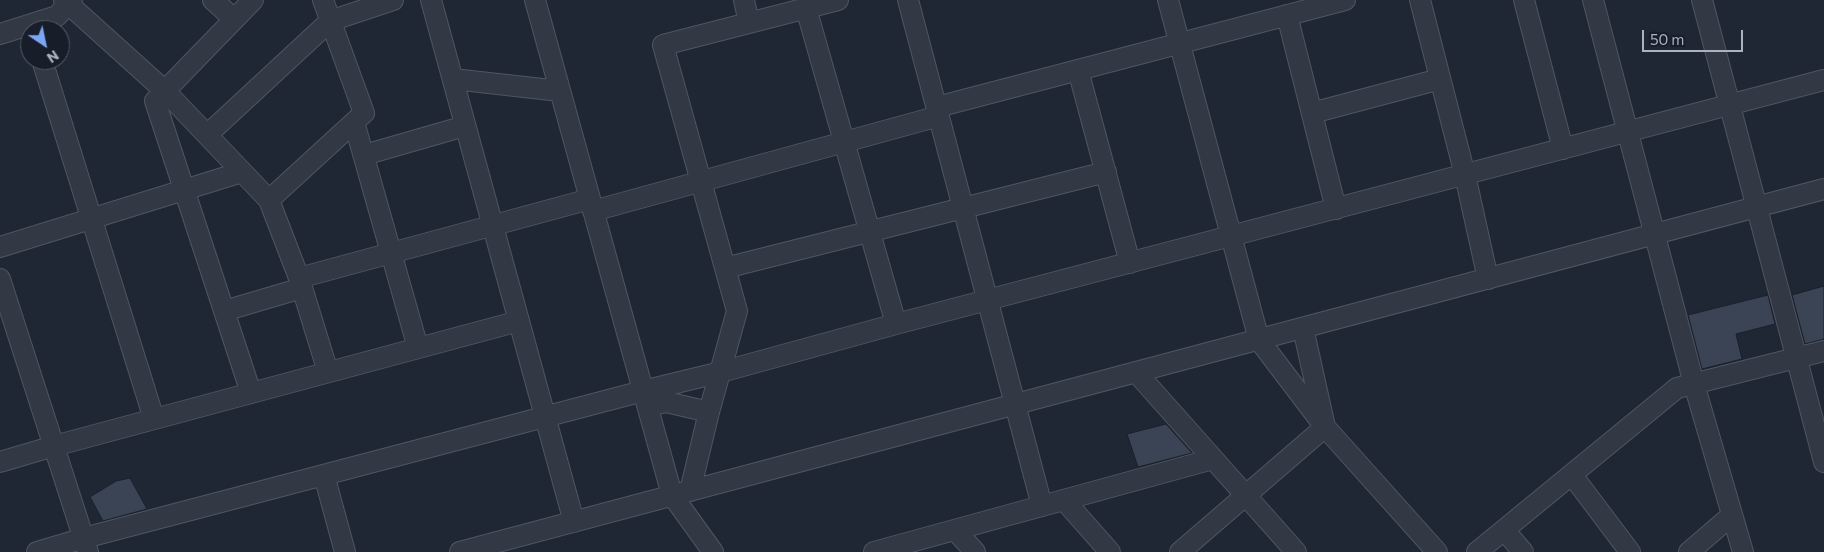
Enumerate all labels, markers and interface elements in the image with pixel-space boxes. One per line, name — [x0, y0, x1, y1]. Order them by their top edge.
north arrow — [20, 20, 70, 70]
scale bar — [1644, 20, 1745, 52]
text: 50 m — [1650, 30, 1684, 48]
text: N — [44, 47, 62, 67]

